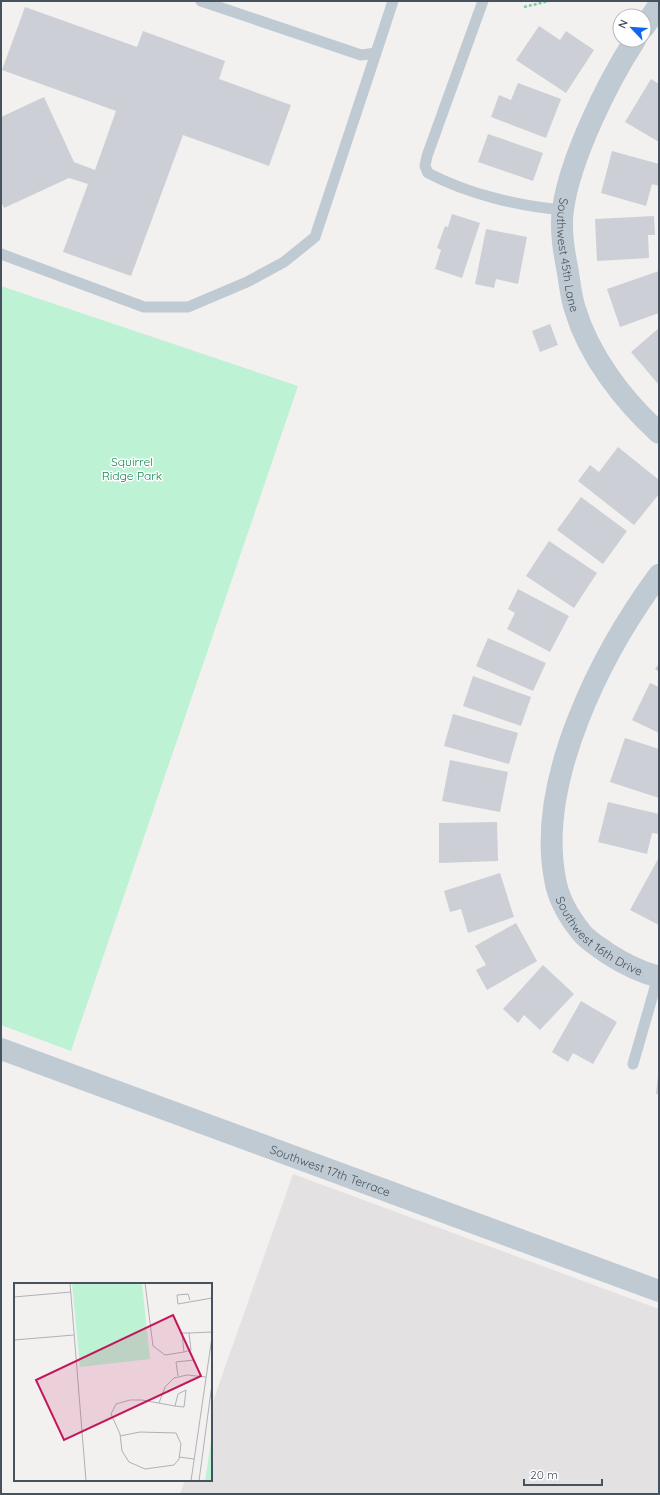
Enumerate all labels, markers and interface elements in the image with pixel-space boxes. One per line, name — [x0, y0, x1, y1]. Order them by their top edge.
north arrow — [612, 8, 652, 48]
text: N — [615, 17, 631, 30]
street label: Southwest 45th Lane — [554, 197, 583, 314]
park label: Squirrel Ridge Park — [102, 454, 162, 483]
street label: Southwest 16th Drive — [553, 894, 645, 979]
street label: Southwest 17th Terrace — [268, 1141, 393, 1199]
inset map — [14, 1283, 212, 1481]
scale bar — [524, 1461, 602, 1487]
text: 20 m — [530, 1467, 558, 1482]

